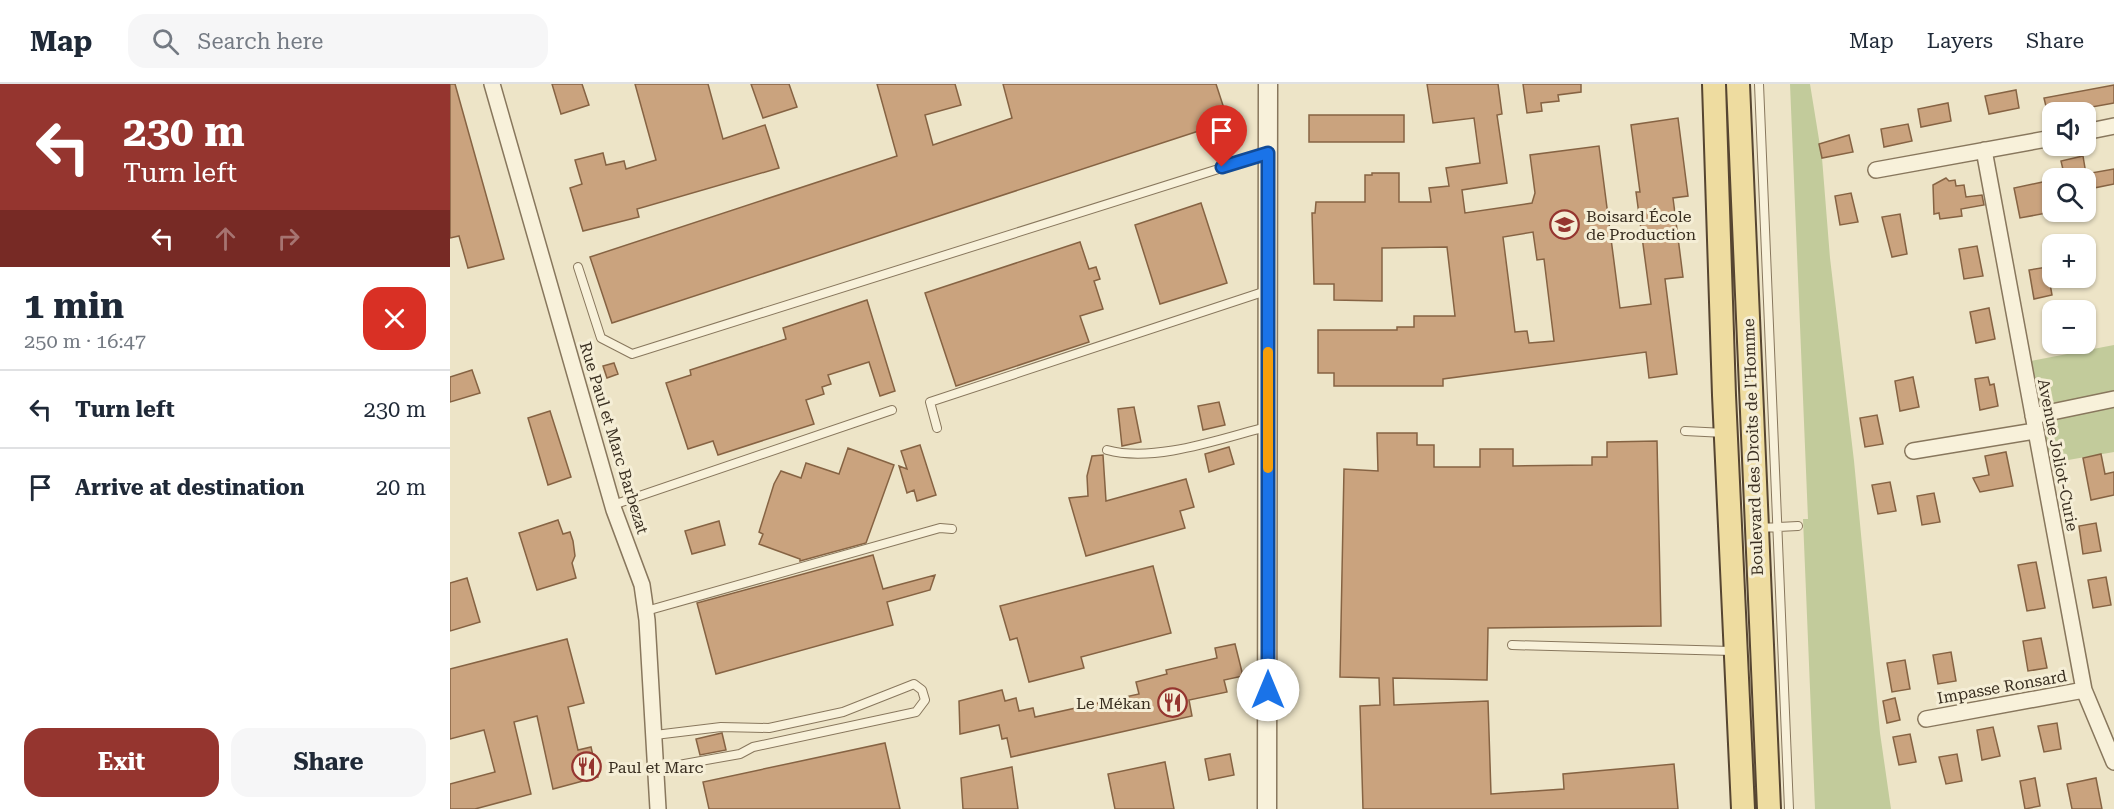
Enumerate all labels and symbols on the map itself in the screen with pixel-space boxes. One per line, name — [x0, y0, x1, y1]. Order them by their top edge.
pin — [1196, 105, 1247, 167]
place label: Boisard École de Production — [1586, 207, 1696, 244]
school or university icon: Boisard École de Production — [1549, 209, 1581, 241]
street label: Boulevard des Droits de l'Homme — [1739, 318, 1767, 576]
street label: Rue Paul et Marc Barbezat — [576, 340, 652, 536]
street label: Avenue Joliot-Curie — [2034, 377, 2082, 533]
position arrow — [1236, 658, 1300, 722]
street label: Impasse Ronsard — [1936, 666, 2068, 708]
restaurant icon: Le Mékan — [1156, 687, 1188, 719]
place label: Le Mékan — [1076, 694, 1151, 713]
restaurant icon: Paul et Marc — [571, 751, 603, 783]
place label: Paul et Marc — [608, 758, 703, 777]

